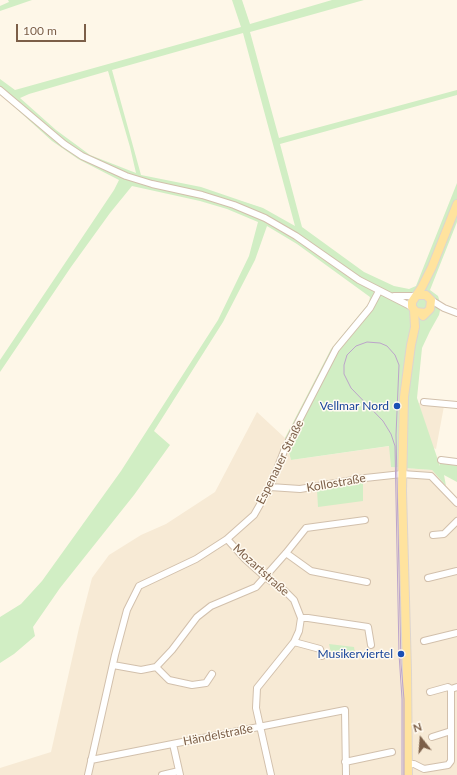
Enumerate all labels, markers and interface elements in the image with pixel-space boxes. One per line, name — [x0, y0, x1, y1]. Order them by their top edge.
scale bar — [18, 16, 88, 42]
text: 100 m — [23, 23, 57, 38]
place label: Vellmar Nord — [320, 399, 389, 413]
marker: Vellmar Nord — [392, 401, 402, 411]
street label: Espenauer Straße — [253, 417, 307, 507]
street label: Kollostraße — [305, 471, 367, 495]
street label: Mozartstraße — [230, 541, 292, 599]
place label: Musikerviertel — [318, 647, 393, 661]
marker: Musikerviertel — [396, 649, 406, 659]
north arrow — [401, 719, 441, 759]
text: N — [411, 720, 423, 735]
street label: Händelstraße — [182, 721, 254, 749]

